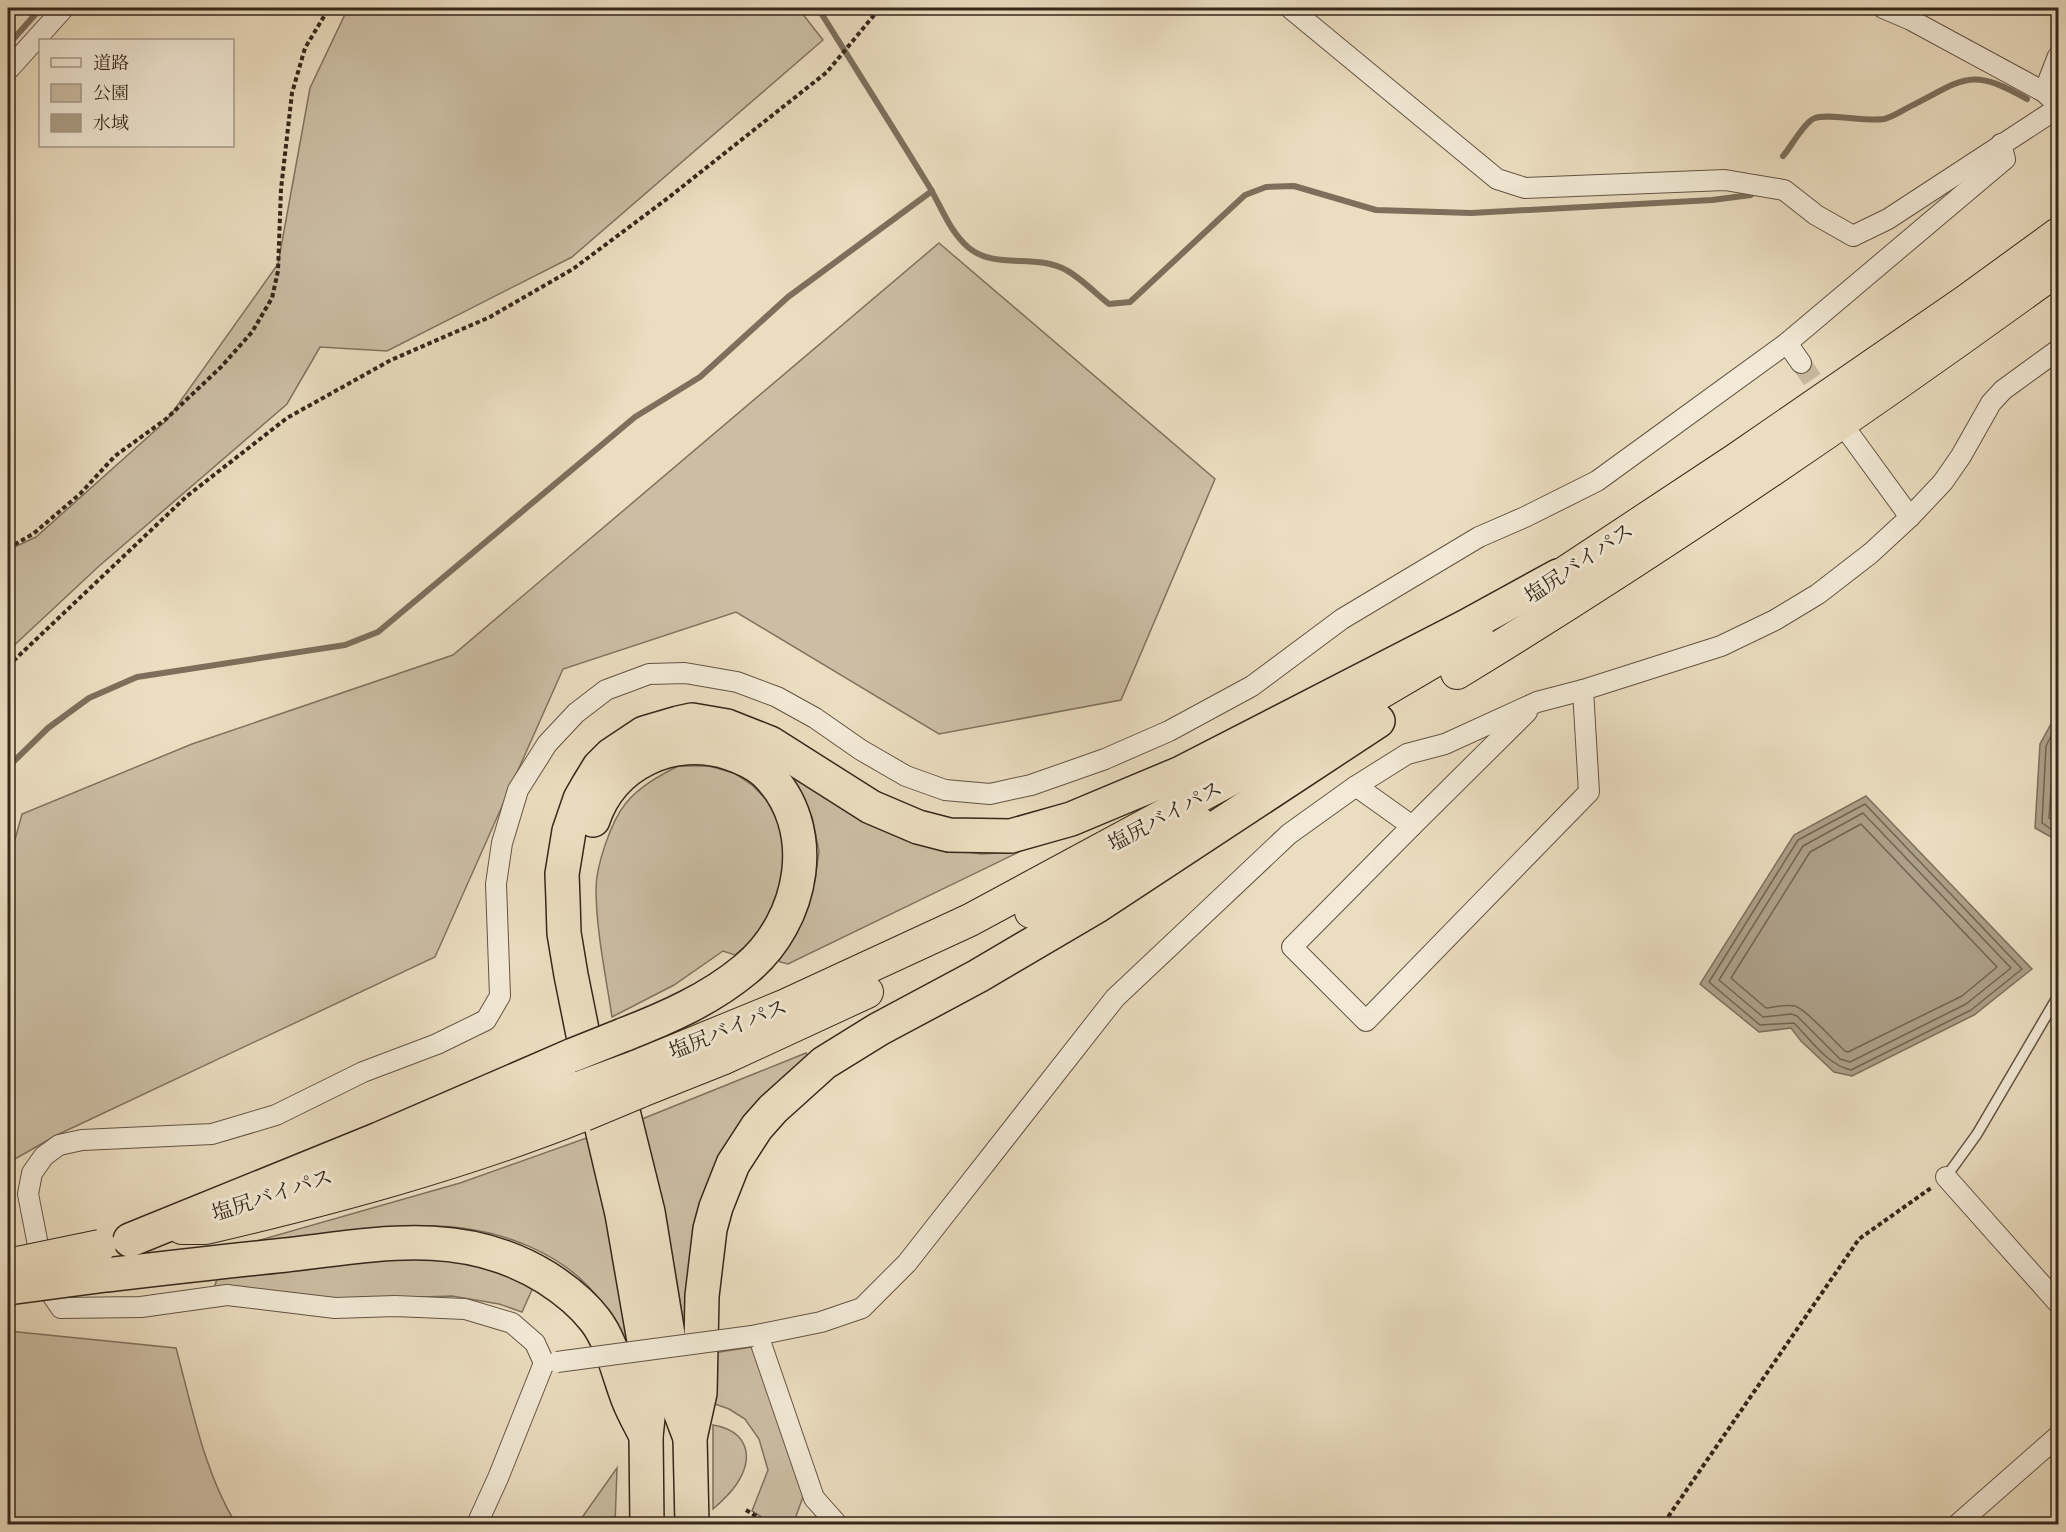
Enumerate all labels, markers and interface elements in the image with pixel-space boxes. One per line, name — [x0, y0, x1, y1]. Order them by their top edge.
legend — [39, 39, 234, 147]
text: 道路 — [93, 53, 129, 75]
text: 公園 — [93, 83, 129, 105]
text: 水域 — [93, 113, 129, 135]
street label: 塩尻バイパス — [1520, 518, 1639, 610]
street label: 塩尻バイパス — [1104, 776, 1227, 858]
street label: 塩尻バイパス — [665, 994, 791, 1066]
street label: 塩尻バイパス — [209, 1164, 336, 1228]

